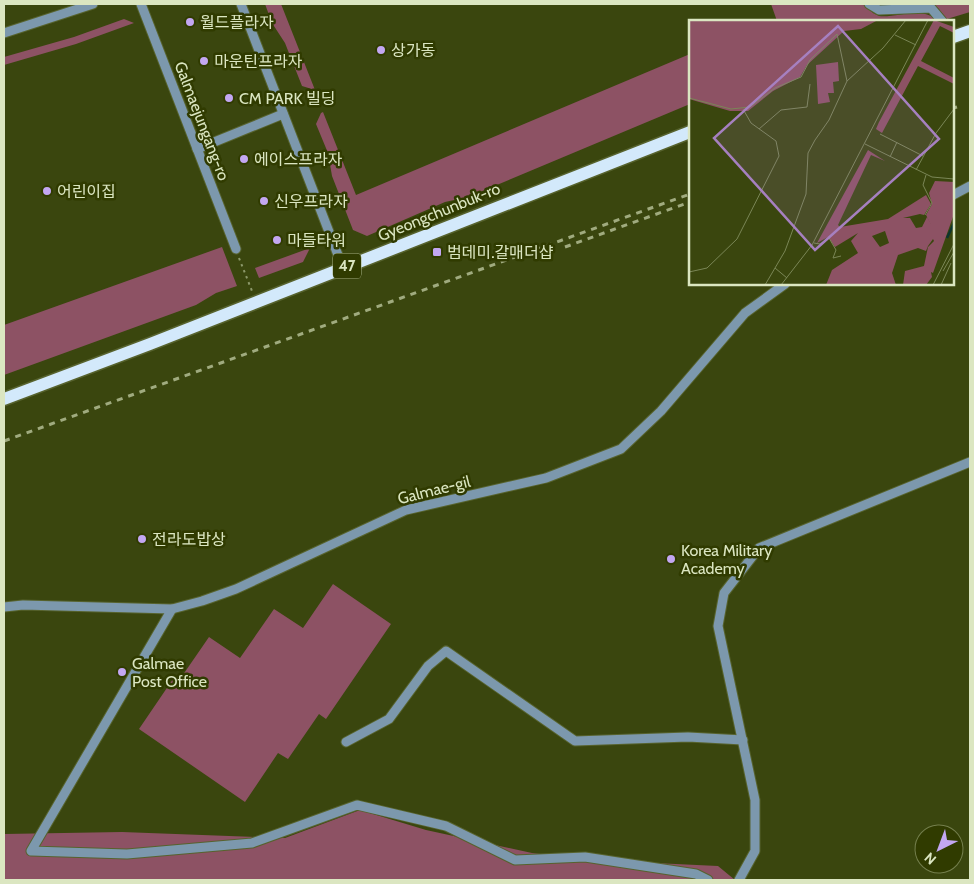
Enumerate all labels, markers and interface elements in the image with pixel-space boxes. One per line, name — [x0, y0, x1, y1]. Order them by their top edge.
place label: 월드플라자 — [200, 13, 274, 32]
marker: 월드플라자 — [184, 16, 196, 28]
inset map — [689, 20, 954, 285]
place label: 상가동 — [391, 41, 435, 60]
marker: 상가동 — [375, 44, 387, 56]
place label: 마운틴프라자 — [214, 52, 303, 71]
marker: 마운틴프라자 — [198, 55, 210, 67]
street label: Galmaejungang-ro — [171, 59, 233, 183]
place label: CM PARK 빌딩 — [239, 89, 336, 108]
marker: CM PARK 빌딩 — [223, 92, 235, 104]
place label: 에이스프라자 — [254, 150, 343, 169]
marker: 에이스프라자 — [238, 153, 250, 165]
street label: Gyeongchunbuk-ro — [375, 179, 503, 245]
place label: 어린이집 — [57, 182, 116, 201]
marker: 어린이집 — [41, 185, 53, 197]
place label: 신우프라자 — [274, 192, 348, 211]
marker: 신우프라자 — [258, 195, 270, 207]
place label: 마들타워 — [287, 231, 346, 250]
marker: 마들타워 — [271, 234, 283, 246]
place label: 범데미.갈매더샵 — [447, 243, 554, 262]
marker: 범데미.갈매더샵 — [431, 246, 443, 258]
road number: 47 — [333, 254, 361, 278]
street label: Galmae-gil — [396, 472, 473, 508]
place label: 전라도밥상 — [152, 530, 226, 549]
marker: 전라도밥상 — [136, 533, 148, 545]
place label: Korea Military Academy — [681, 541, 772, 578]
marker: Korea Military Academy — [665, 553, 677, 565]
place label: Galmae Post Office — [132, 654, 207, 691]
marker: Galmae Post Office — [116, 666, 128, 678]
north arrow — [914, 824, 964, 874]
text: N — [921, 849, 940, 869]

